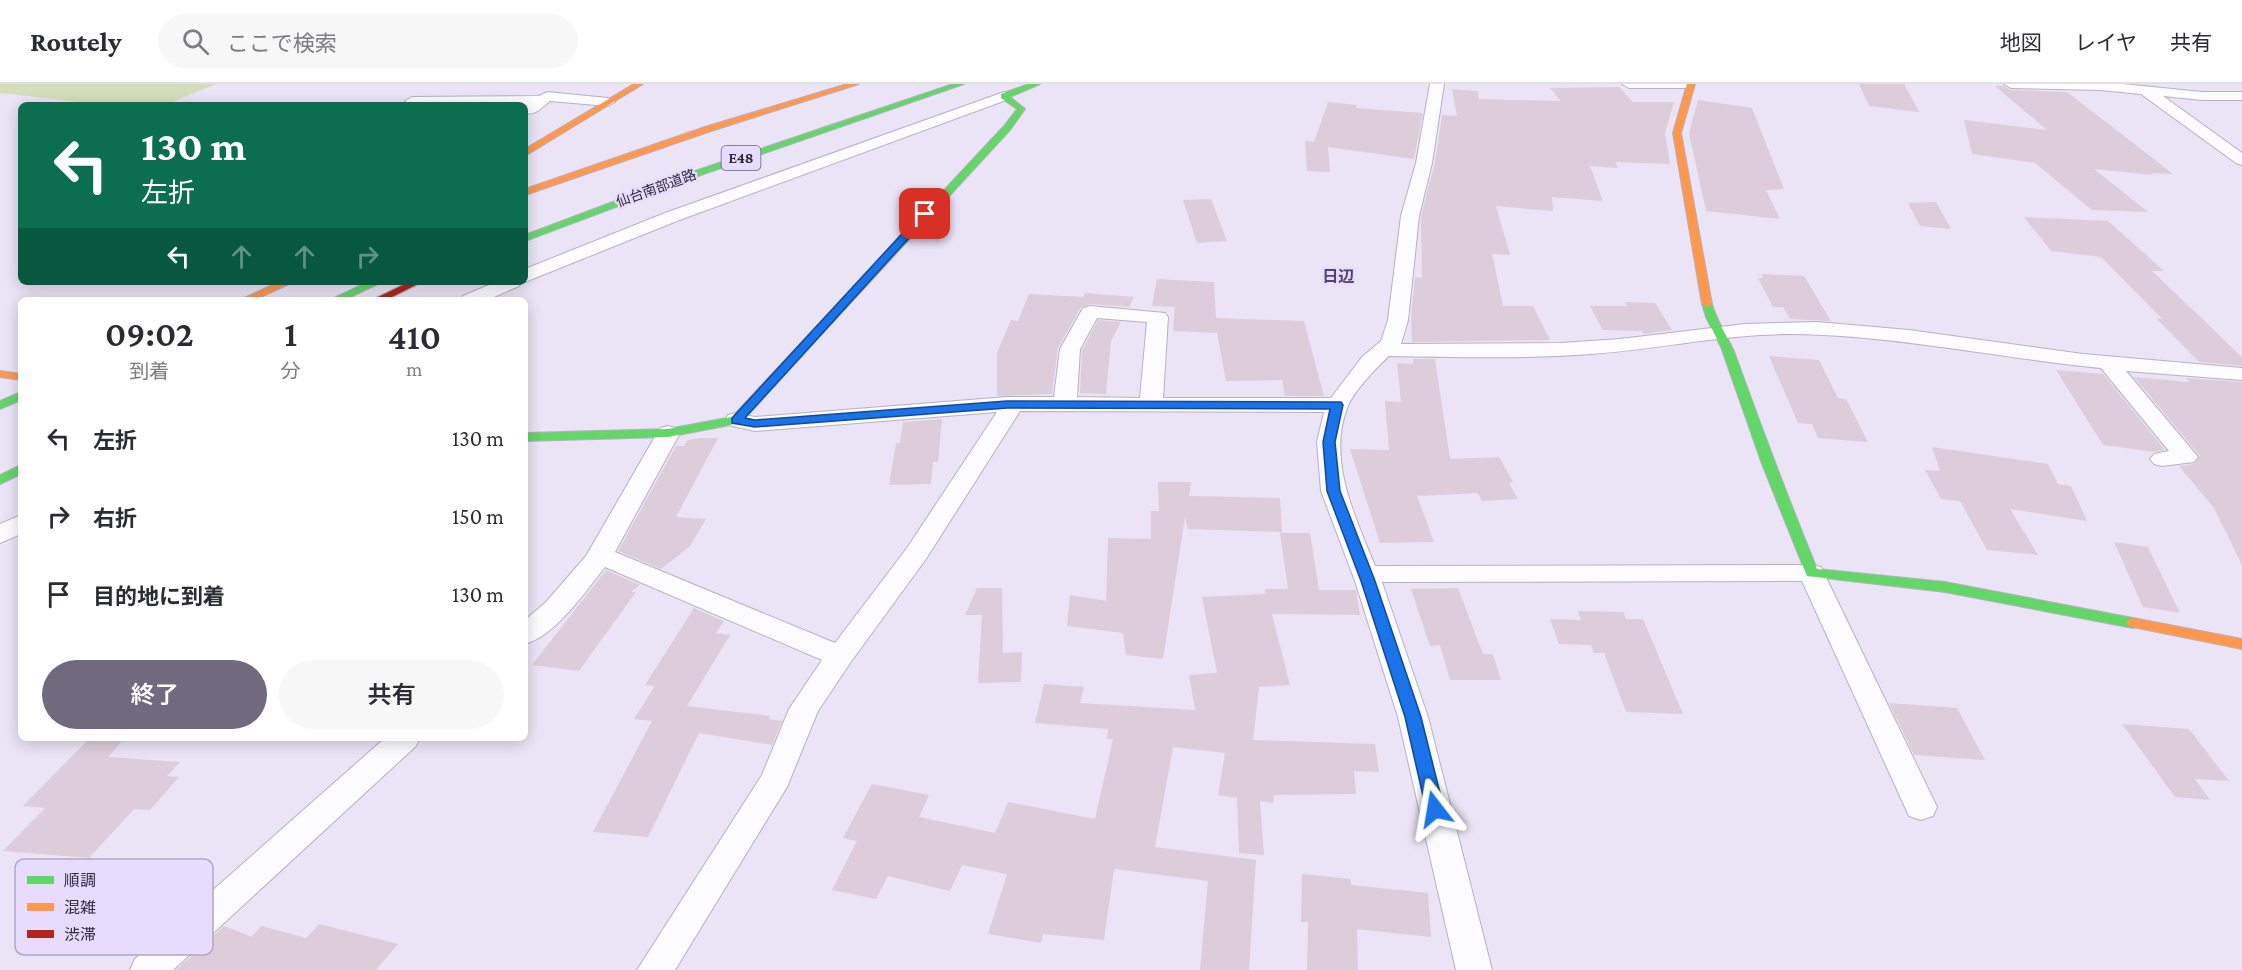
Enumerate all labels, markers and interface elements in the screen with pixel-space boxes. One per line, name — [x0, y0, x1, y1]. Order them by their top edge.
search box — [158, 14, 578, 68]
icon: search — [179, 25, 212, 58]
text: Routely — [30, 26, 122, 57]
text: ここで検索 — [227, 31, 337, 56]
text: 地図 — [2000, 31, 2042, 55]
text: レイヤ — [2075, 31, 2137, 55]
text: 共有 — [2170, 31, 2212, 55]
text: 130 m — [141, 122, 246, 169]
icon: left — [42, 126, 120, 204]
road number: E48 — [722, 146, 760, 170]
street label: 仙台南部道路 — [614, 166, 698, 210]
text: 左折 — [141, 178, 195, 208]
pin — [899, 188, 950, 239]
icon: arrive — [908, 197, 941, 230]
icon: left — [162, 240, 195, 273]
icon: ahead — [225, 240, 258, 273]
icon: ahead — [288, 240, 321, 273]
icon: right — [351, 240, 384, 273]
district label: 日辺 — [1322, 268, 1355, 285]
text: 09:02 — [105, 314, 194, 354]
text: 1 — [284, 314, 297, 354]
text: 410 — [388, 317, 441, 357]
text: m — [406, 358, 422, 380]
text: 到着 — [129, 360, 169, 382]
text: 分 — [281, 360, 301, 382]
icon: left — [42, 422, 75, 455]
text: 130 m — [452, 426, 504, 451]
text: 左折 — [93, 428, 137, 453]
icon: right — [42, 500, 75, 533]
text: 150 m — [452, 504, 504, 529]
text: 右折 — [93, 506, 137, 531]
icon: arrive — [42, 578, 75, 611]
text: 130 m — [452, 582, 504, 607]
text: 目的地に到着 — [93, 584, 225, 609]
button: 終了 — [42, 660, 267, 729]
button: 共有 — [279, 660, 504, 729]
position arrow — [1403, 777, 1467, 841]
legend — [15, 859, 213, 955]
text: 順調 — [64, 872, 96, 889]
text: 混雑 — [64, 899, 96, 916]
text: 渋滞 — [64, 926, 96, 943]

